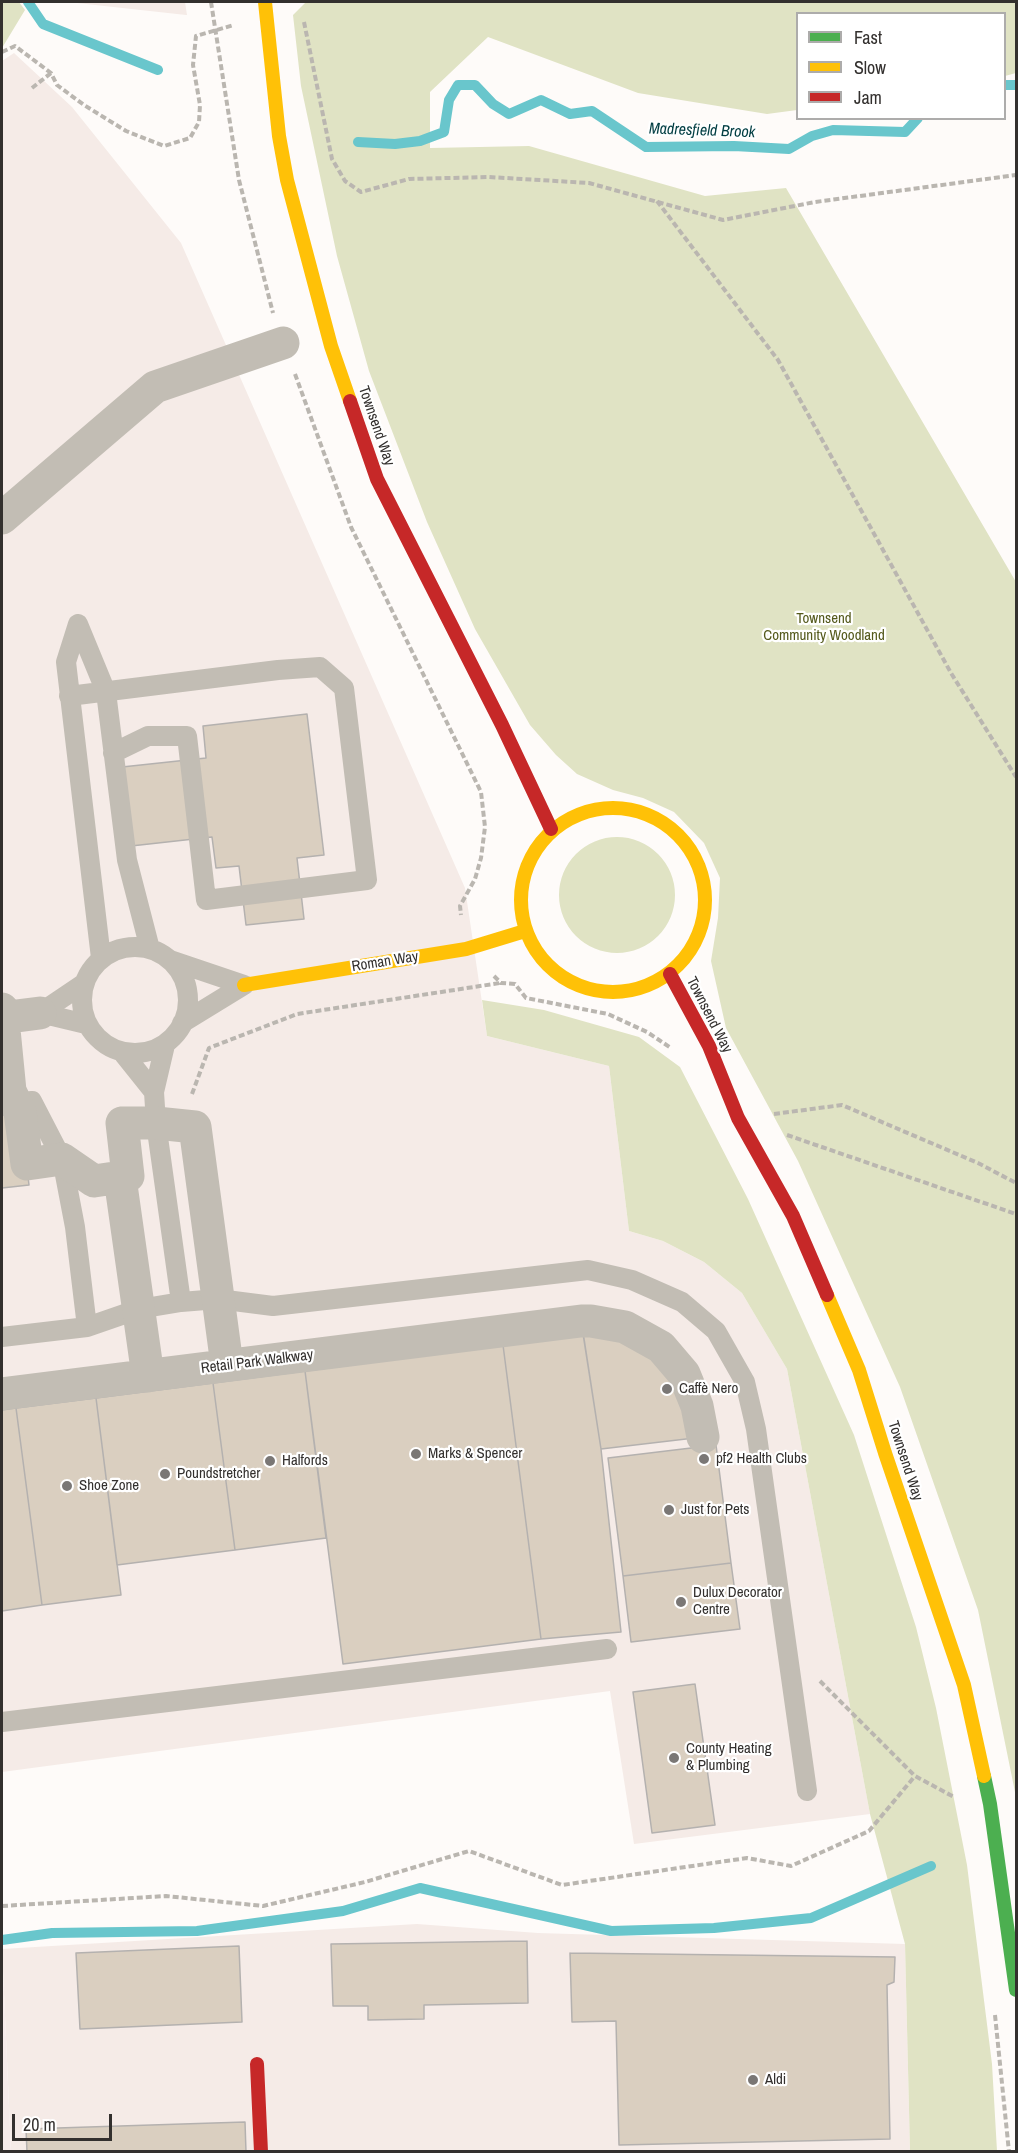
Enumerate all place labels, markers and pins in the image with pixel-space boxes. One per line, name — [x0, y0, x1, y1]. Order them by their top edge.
place label: Caffè Nero — [679, 1380, 738, 1398]
marker: Caffè Nero — [660, 1382, 674, 1396]
place label: Marks & Spencer — [428, 1445, 522, 1463]
marker: Marks & Spencer — [409, 1447, 423, 1461]
place label: pf2 Health Clubs — [716, 1450, 807, 1468]
place label: Halfords — [282, 1452, 328, 1470]
marker: pf2 Health Clubs — [697, 1452, 711, 1466]
marker: Halfords — [263, 1454, 277, 1468]
place label: Poundstretcher — [177, 1465, 260, 1483]
marker: Poundstretcher — [158, 1467, 172, 1481]
place label: Shoe Zone — [79, 1477, 139, 1495]
marker: Shoe Zone — [60, 1479, 74, 1493]
place label: Just for Pets — [681, 1501, 749, 1519]
marker: Just for Pets — [662, 1503, 676, 1517]
place label: Dulux Decorator Centre — [693, 1584, 782, 1619]
marker: Dulux Decorator Centre — [674, 1595, 688, 1609]
place label: County Heating & Plumbing — [686, 1740, 771, 1775]
marker: County Heating & Plumbing — [667, 1751, 681, 1765]
place label: Aldi — [765, 2071, 786, 2089]
marker: Aldi — [746, 2073, 760, 2087]

